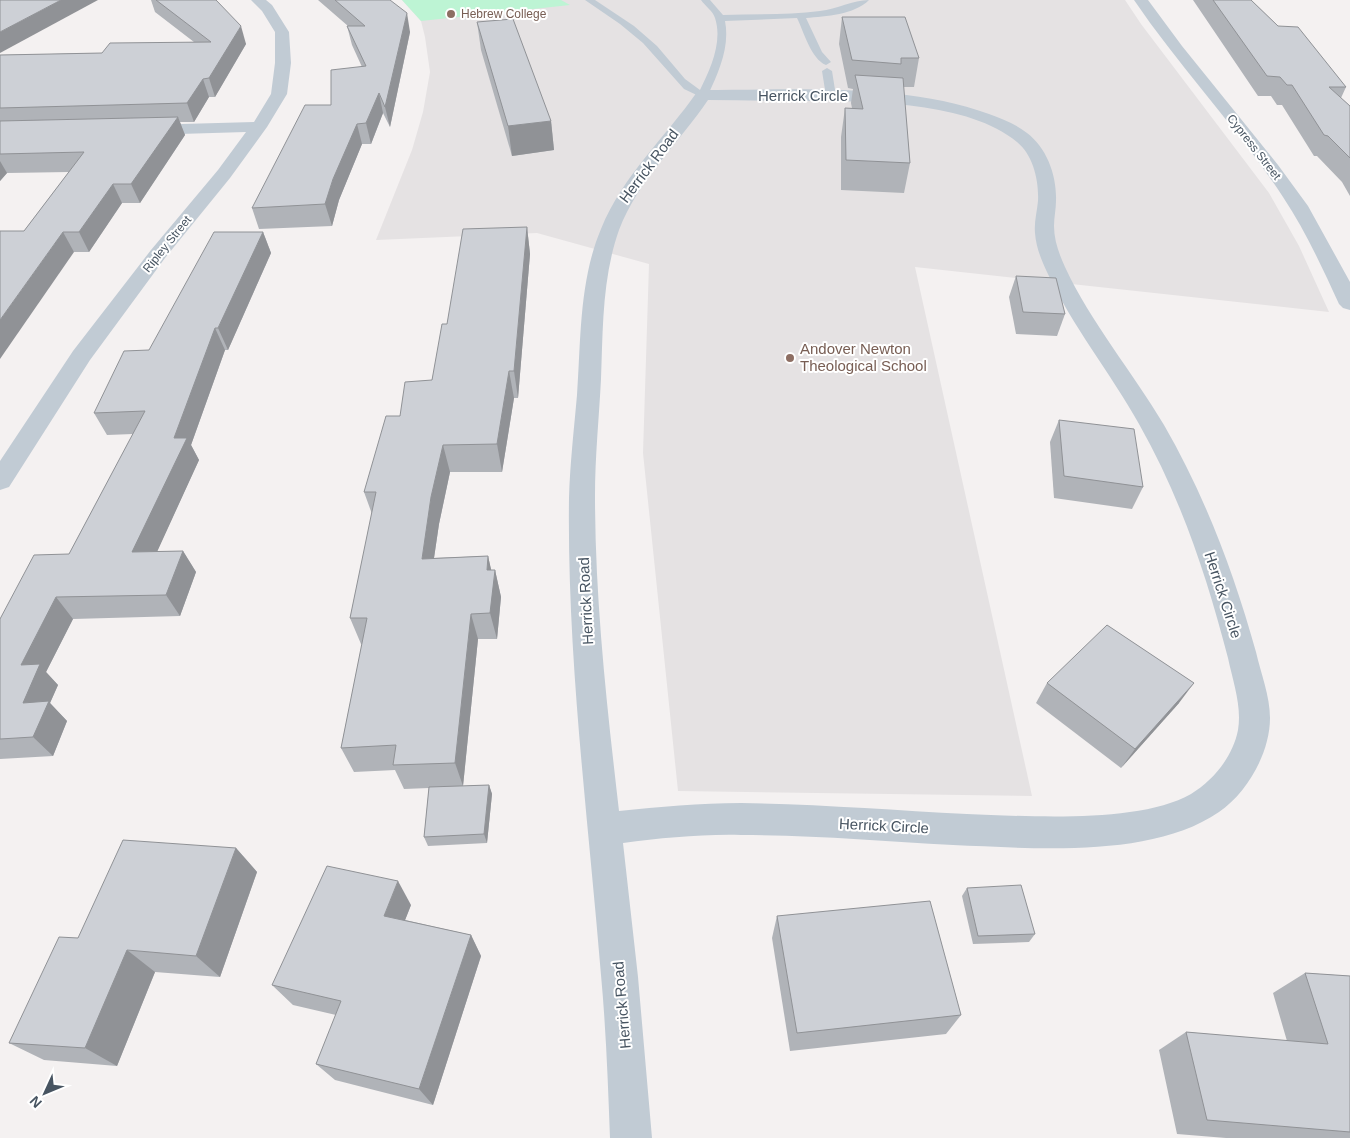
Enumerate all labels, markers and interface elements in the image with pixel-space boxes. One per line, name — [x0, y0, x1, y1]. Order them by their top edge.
place label: Hebrew College — [461, 7, 547, 21]
marker: Hebrew College — [445, 8, 457, 20]
street label: Herrick Circle — [758, 87, 848, 104]
street label: Cypress Street — [1224, 111, 1284, 183]
street label: Herrick Road — [615, 126, 682, 206]
street label: Ripley Street — [140, 212, 194, 275]
place label: Andover Newton Theological School — [800, 340, 927, 374]
marker: Andover Newton Theological School — [784, 352, 796, 364]
street label: Herrick Circle — [1201, 549, 1245, 640]
street label: Herrick Road — [575, 557, 596, 645]
street label: Herrick Circle — [839, 815, 929, 836]
street label: Herrick Road — [609, 961, 634, 1049]
north arrow — [20, 1068, 70, 1118]
text: N — [26, 1093, 45, 1111]

